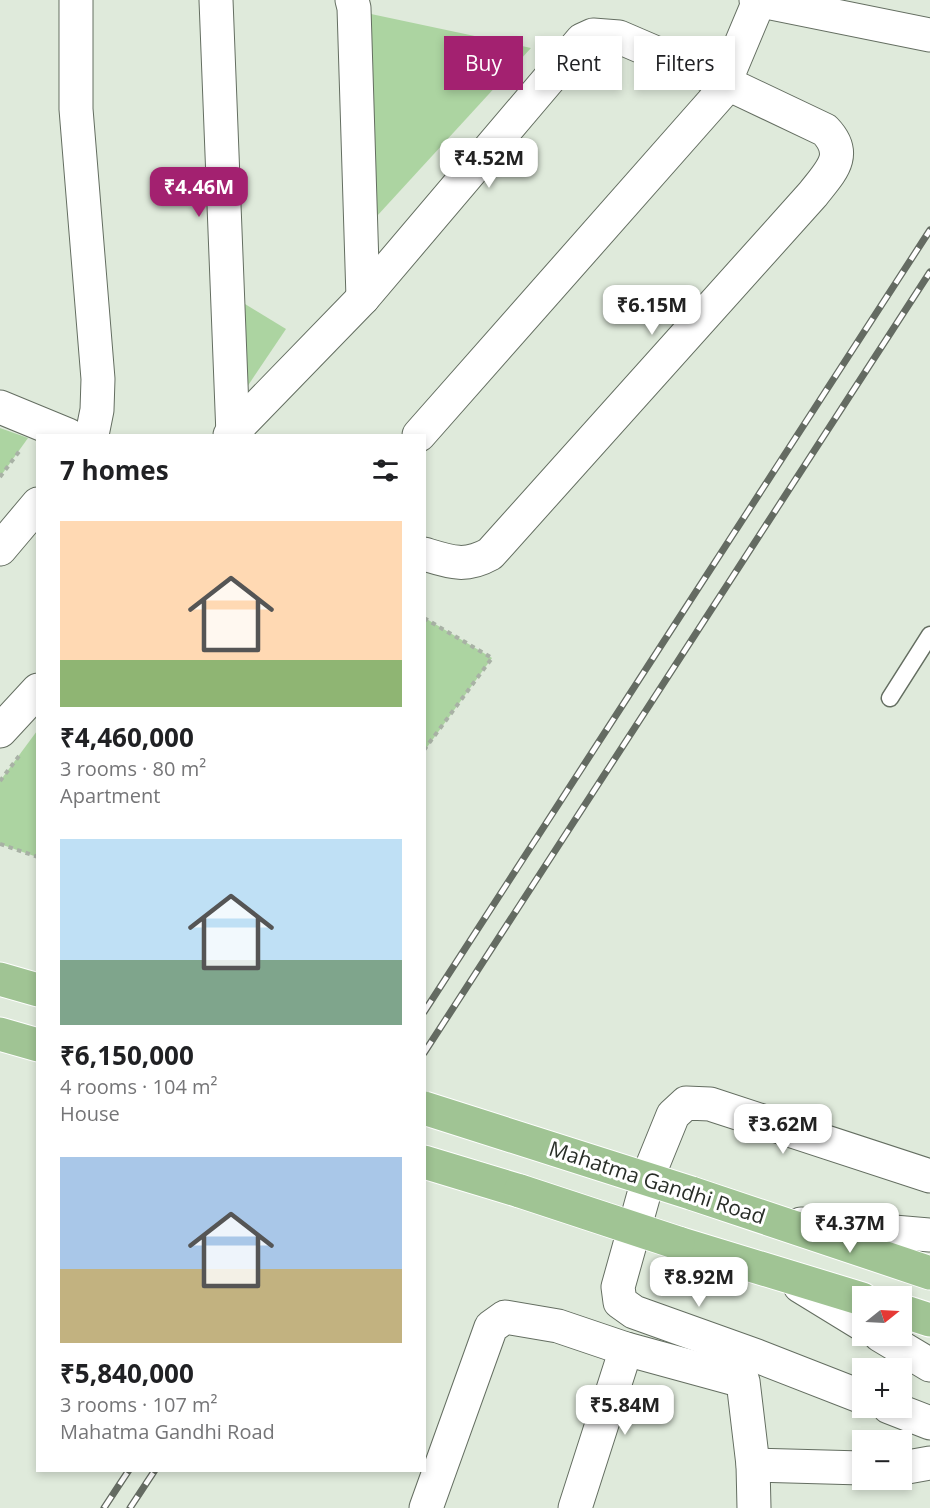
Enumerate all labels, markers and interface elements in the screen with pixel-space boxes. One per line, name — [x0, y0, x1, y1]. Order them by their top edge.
chip: Buy — [444, 36, 523, 90]
chip: Rent — [535, 36, 622, 90]
chip: Filters — [634, 36, 735, 90]
pin: ₹4.52M — [440, 138, 538, 189]
text: ₹4.52M — [454, 144, 524, 171]
pin: ₹4.46M — [150, 167, 248, 218]
text: ₹4.46M — [164, 173, 234, 200]
pin: ₹6.15M — [603, 285, 701, 336]
text: ₹6.15M — [617, 291, 687, 318]
text: 7 homes — [60, 452, 169, 488]
icon: filters — [369, 454, 402, 487]
icon: home — [177, 560, 285, 668]
text: ₹4,460,000 — [60, 719, 194, 755]
text: 3 rooms · 80 m² — [60, 755, 206, 782]
text: Apartment — [60, 782, 160, 809]
icon: home — [177, 878, 285, 986]
text: ₹6,150,000 — [60, 1037, 194, 1073]
text: 4 rooms · 104 m² — [60, 1073, 218, 1100]
text: House — [60, 1100, 120, 1127]
pin: ₹3.62M — [734, 1104, 832, 1155]
text: ₹3.62M — [748, 1110, 818, 1137]
street label: Mahatma Gandhi Road — [546, 1134, 769, 1230]
icon: home — [177, 1196, 285, 1304]
pin: ₹4.37M — [801, 1203, 899, 1254]
text: ₹4.37M — [815, 1209, 885, 1236]
pin: ₹8.92M — [650, 1257, 748, 1308]
text: ₹8.92M — [664, 1263, 734, 1290]
north arrow — [852, 1286, 912, 1346]
map controls — [852, 1286, 912, 1490]
text: ₹5,840,000 — [60, 1355, 194, 1391]
button: + — [852, 1358, 912, 1418]
pin: ₹5.84M — [576, 1385, 674, 1436]
text: 3 rooms · 107 m² — [60, 1391, 218, 1418]
text: ₹5.84M — [590, 1391, 660, 1418]
text: Mahatma Gandhi Road — [60, 1418, 275, 1445]
button: − — [852, 1430, 912, 1490]

